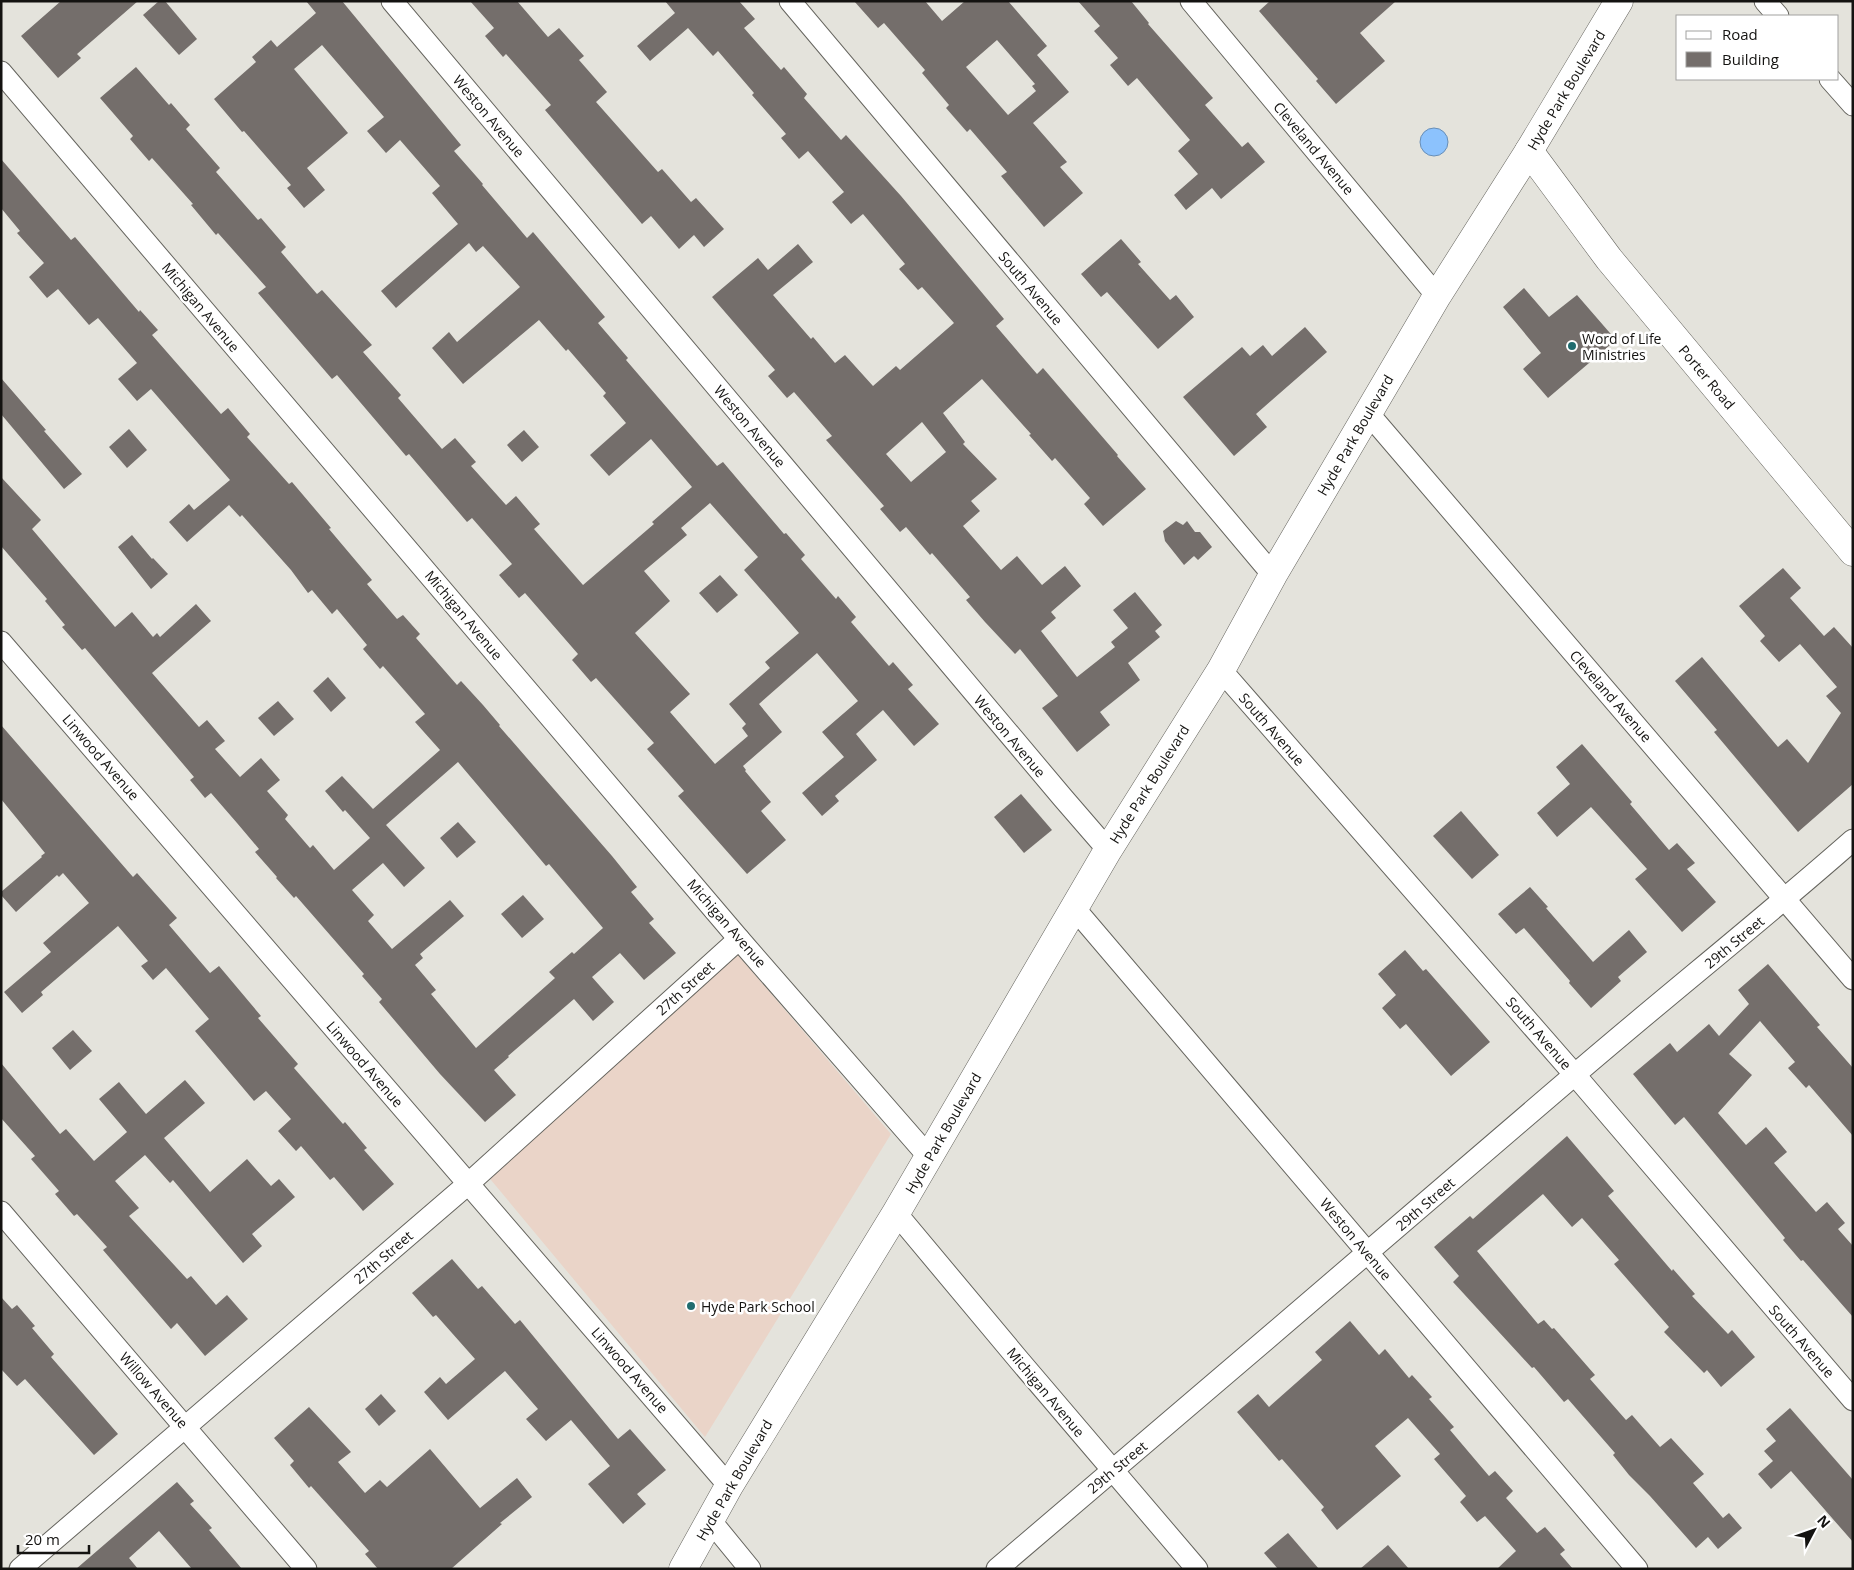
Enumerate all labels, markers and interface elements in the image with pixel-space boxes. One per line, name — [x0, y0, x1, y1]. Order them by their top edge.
legend — [1676, 15, 1839, 80]
text: Road — [1722, 24, 1758, 44]
street label: Hyde Park Boulevard — [1523, 26, 1609, 154]
text: Building — [1722, 49, 1779, 69]
street label: Weston Avenue — [449, 71, 529, 161]
street label: Cleveland Avenue — [1269, 97, 1359, 199]
street label: South Avenue — [995, 247, 1067, 329]
street label: Michigan Avenue — [158, 258, 244, 356]
place label: Word of Life Ministries — [1582, 329, 1662, 364]
marker: Word of Life Ministries — [1566, 340, 1578, 352]
street label: Porter Road — [1675, 341, 1739, 413]
street label: Hyde Park Boulevard — [1313, 371, 1397, 499]
street label: Weston Avenue — [710, 381, 790, 471]
street label: Michigan Avenue — [421, 566, 507, 664]
street label: Cleveland Avenue — [1566, 646, 1656, 746]
street label: South Avenue — [1235, 689, 1309, 770]
street label: Weston Avenue — [970, 691, 1050, 781]
street label: Linwood Avenue — [58, 710, 144, 804]
street label: Hyde Park Boulevard — [1105, 721, 1193, 847]
street label: Michigan Avenue — [683, 875, 771, 971]
street label: 29th Street — [1700, 911, 1768, 973]
street label: 27th Street — [652, 957, 718, 1019]
street label: South Avenue — [1502, 993, 1576, 1074]
street label: Linwood Avenue — [322, 1017, 408, 1111]
street label: Hyde Park Boulevard — [901, 1069, 985, 1197]
street label: 29th Street — [1391, 1173, 1459, 1235]
street label: Weston Avenue — [1316, 1194, 1396, 1284]
street label: 27th Street — [349, 1226, 417, 1288]
place label: Hyde Park School — [701, 1297, 815, 1316]
marker: Hyde Park School — [685, 1300, 697, 1312]
street label: South Avenue — [1765, 1301, 1839, 1382]
street label: Linwood Avenue — [587, 1323, 673, 1417]
street label: Michigan Avenue — [1003, 1343, 1089, 1441]
street label: Willow Avenue — [116, 1348, 192, 1432]
street label: Hyde Park Boulevard — [692, 1416, 776, 1544]
street label: 29th Street — [1083, 1436, 1151, 1498]
north arrow — [1789, 1505, 1839, 1555]
text: N — [1813, 1511, 1835, 1532]
scale bar — [18, 1522, 89, 1554]
text: 20 m — [25, 1529, 60, 1549]

